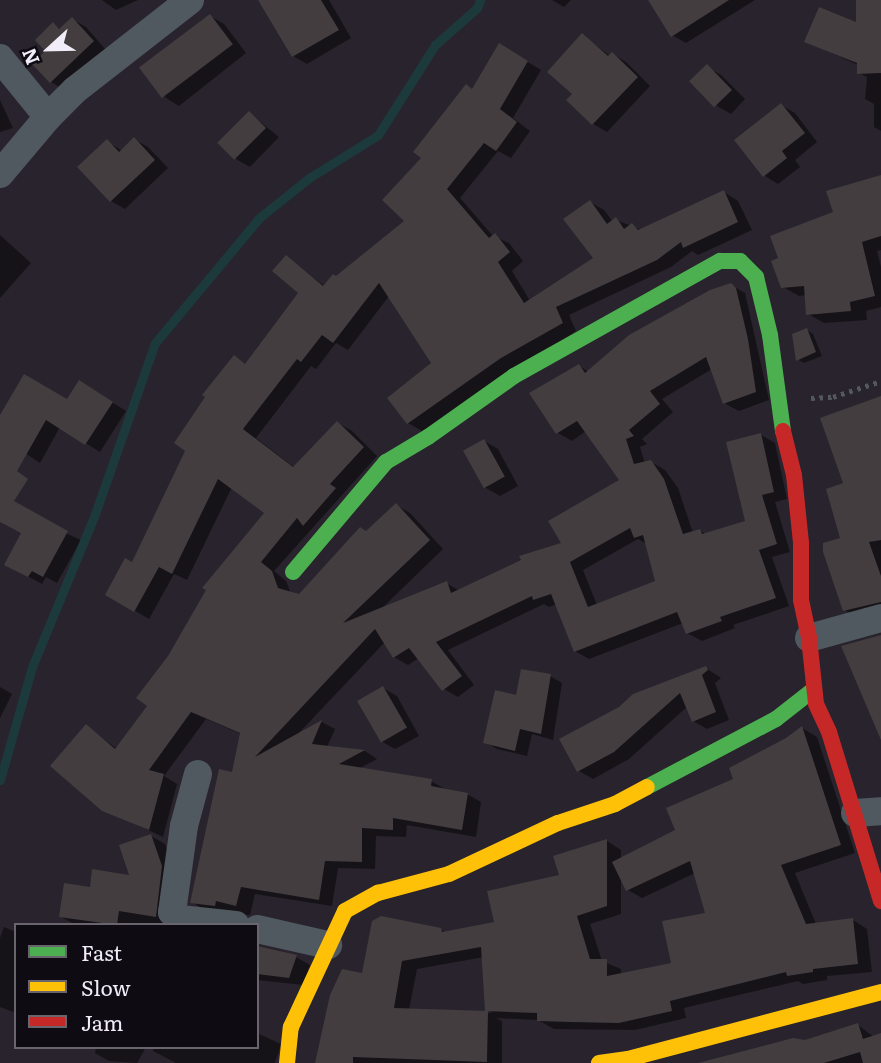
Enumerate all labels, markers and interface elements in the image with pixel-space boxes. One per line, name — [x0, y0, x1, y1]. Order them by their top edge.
north arrow — [14, 14, 84, 84]
text: N — [14, 44, 46, 70]
legend — [14, 923, 259, 1049]
text: Fast — [81, 936, 122, 967]
text: Slow — [81, 971, 131, 1002]
text: Jam — [81, 1006, 123, 1037]

